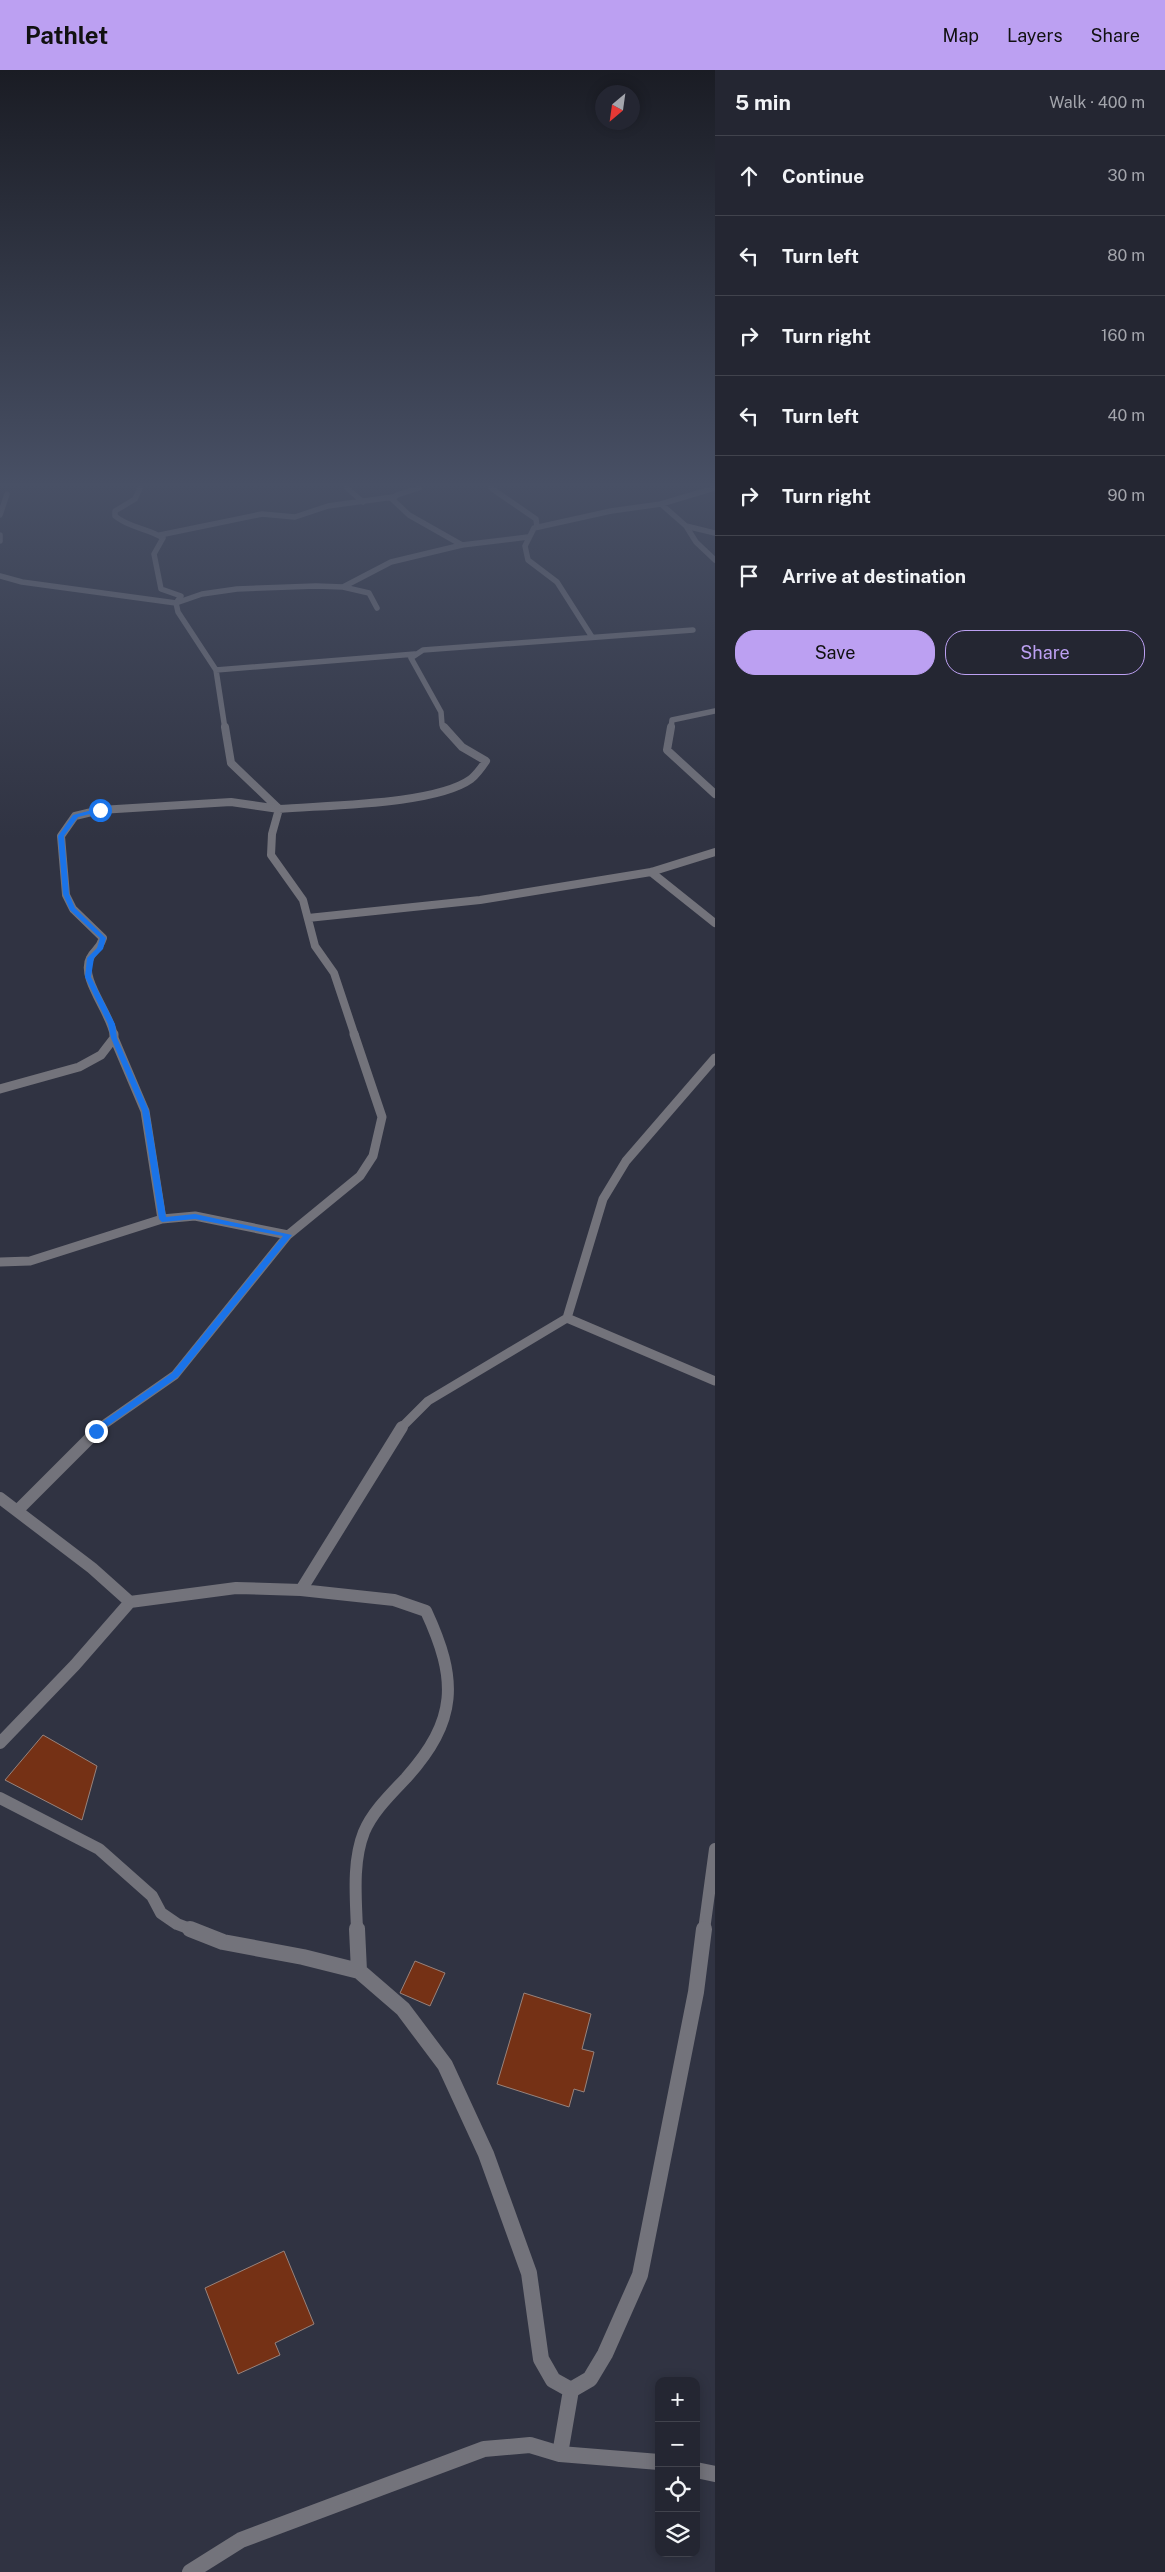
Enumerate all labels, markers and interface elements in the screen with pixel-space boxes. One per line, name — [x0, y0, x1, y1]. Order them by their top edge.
text: Pathlet — [25, 21, 108, 49]
text: Map — [943, 25, 979, 46]
text: Layers — [1007, 25, 1063, 46]
text: Share — [1091, 25, 1140, 46]
north arrow — [595, 85, 640, 130]
text: 5 min — [735, 90, 791, 115]
text: Walk · 400 m — [1049, 93, 1145, 112]
icon: ahead — [735, 162, 763, 190]
text: Continue — [782, 165, 864, 187]
text: 30 m — [1108, 166, 1145, 185]
icon: left — [735, 242, 763, 270]
text: Turn left — [782, 245, 859, 267]
text: 80 m — [1107, 246, 1145, 265]
icon: right — [735, 322, 763, 350]
text: Turn right — [782, 325, 871, 347]
text: 160 m — [1101, 326, 1145, 345]
icon: left — [735, 402, 763, 430]
text: Turn left — [782, 405, 859, 427]
text: 40 m — [1107, 406, 1145, 425]
icon: right — [735, 482, 763, 510]
text: Turn right — [782, 485, 871, 507]
text: 90 m — [1108, 486, 1145, 505]
icon: arrive — [735, 562, 763, 590]
text: Arrive at destination — [782, 565, 966, 587]
button: Save — [735, 630, 935, 675]
button: Share — [945, 630, 1145, 675]
route start — [89, 799, 112, 822]
route end — [85, 1420, 108, 1443]
map controls — [655, 2377, 700, 2557]
button: + — [655, 2377, 700, 2422]
button: − — [655, 2422, 700, 2467]
button: locate — [655, 2467, 700, 2512]
button: layers — [655, 2512, 700, 2557]

